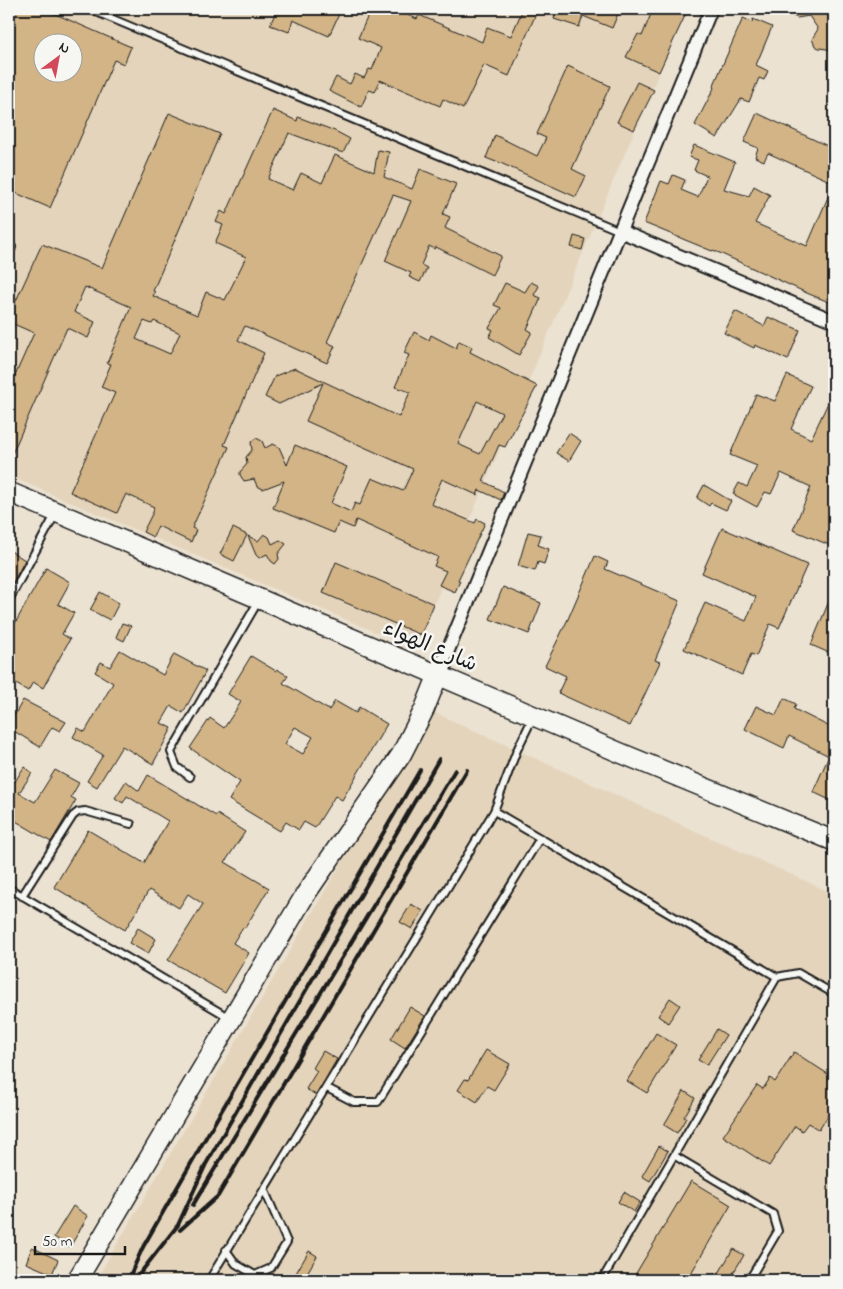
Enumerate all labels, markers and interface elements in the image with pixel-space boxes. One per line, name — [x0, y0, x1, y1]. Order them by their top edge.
north arrow — [32, 32, 82, 82]
text: N — [55, 37, 74, 60]
street label: شارع الهواء — [378, 614, 482, 680]
scale bar — [35, 1224, 125, 1256]
text: 50 m — [42, 1231, 73, 1253]

